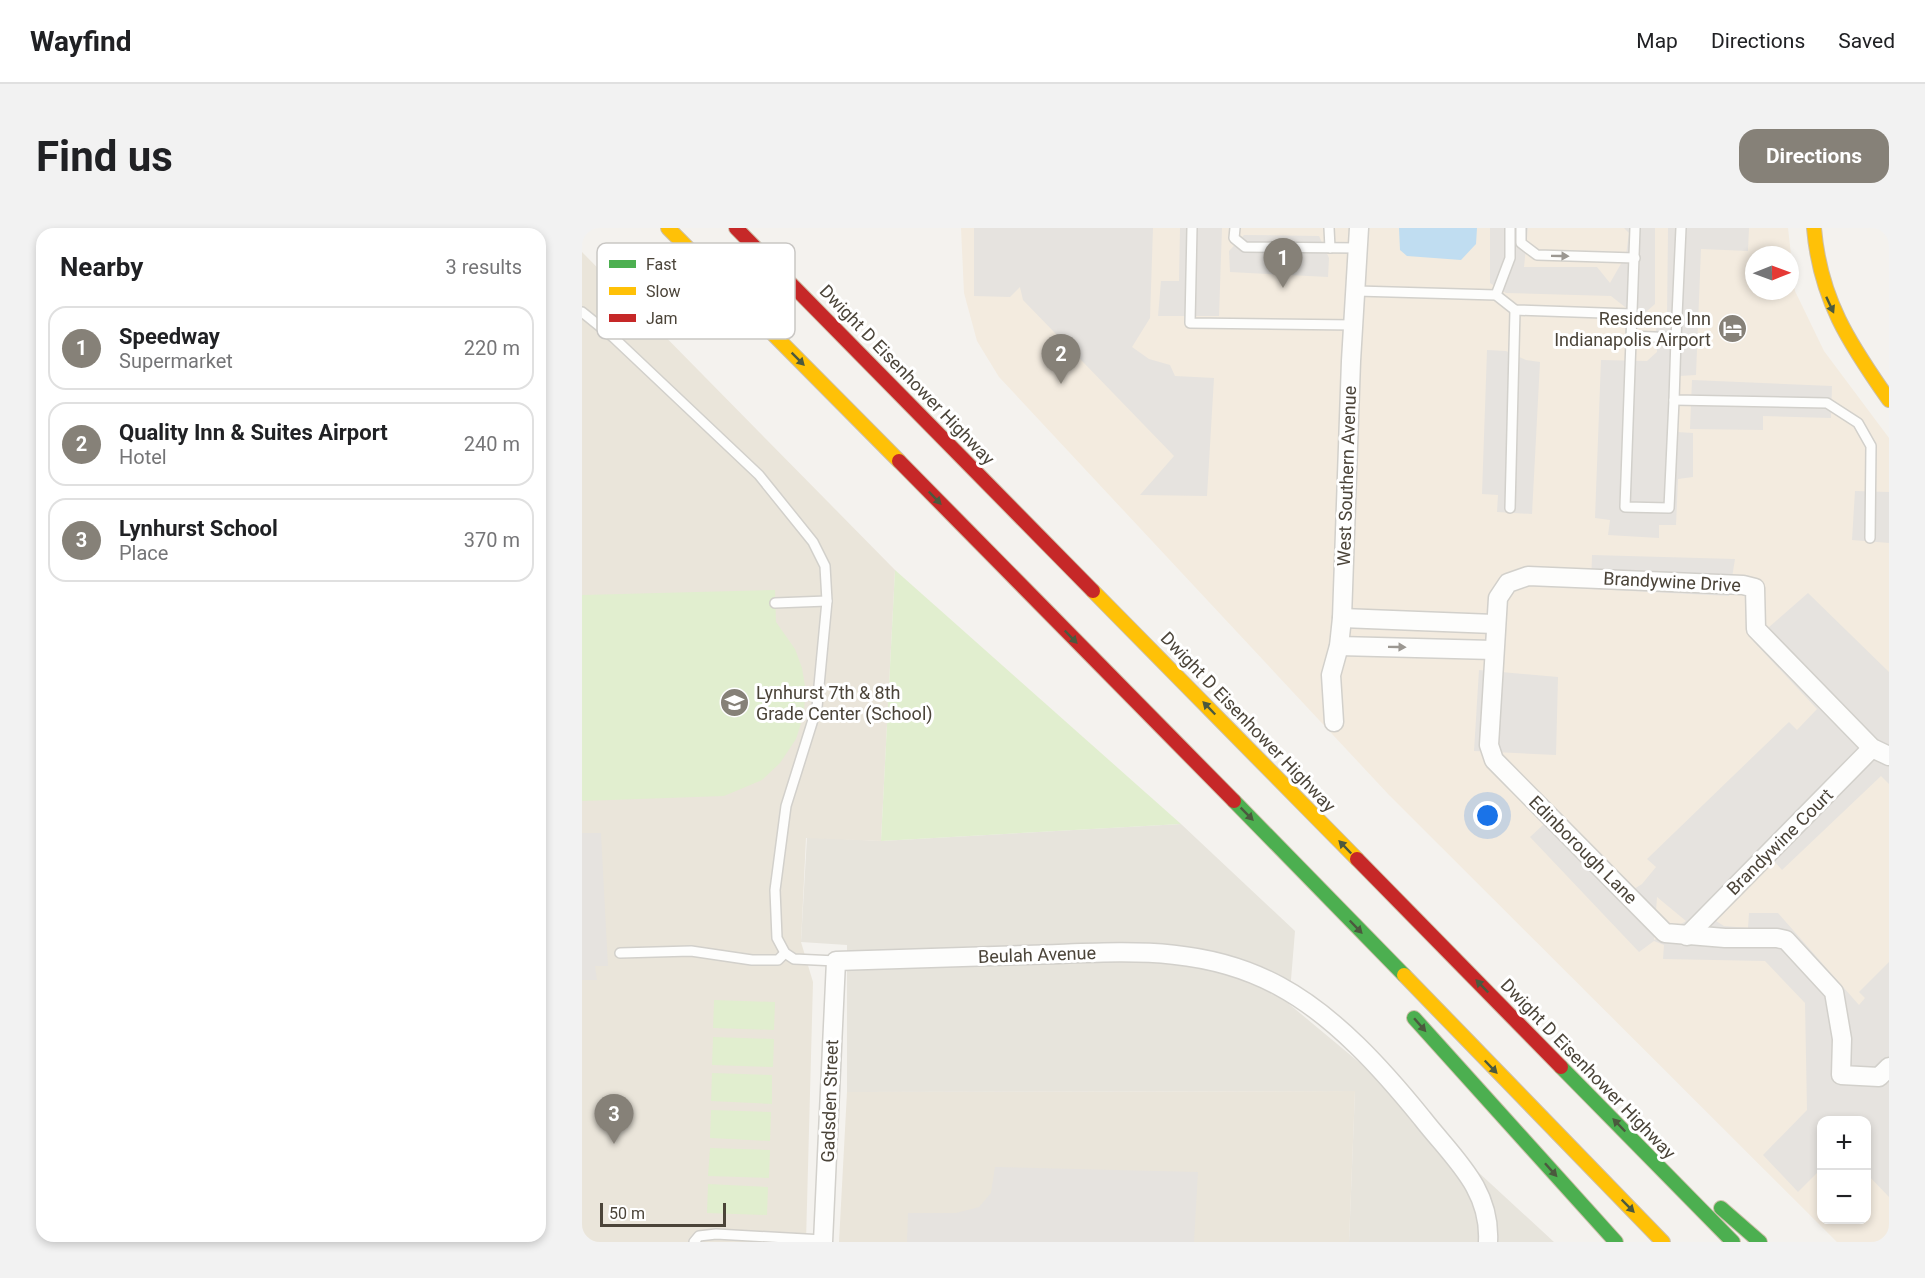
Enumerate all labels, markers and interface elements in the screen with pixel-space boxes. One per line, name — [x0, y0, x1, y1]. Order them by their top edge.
text: Wayfind — [30, 25, 131, 58]
text: Map — [1636, 29, 1678, 53]
text: Directions — [1711, 29, 1805, 53]
text: Saved — [1838, 29, 1895, 53]
button: Directions — [1739, 129, 1889, 183]
text: Find us — [36, 132, 173, 181]
pin: 1 — [1264, 238, 1302, 288]
legend — [597, 243, 795, 339]
north arrow — [1745, 246, 1799, 300]
one-way arrow — [1550, 251, 1569, 261]
text: Nearby — [60, 252, 143, 282]
text: 3 results — [446, 255, 522, 279]
text: Fast — [646, 255, 677, 274]
street label: Dwight D Eisenhower Highway — [816, 280, 999, 470]
text: Slow — [646, 282, 681, 301]
one-way arrow — [1825, 297, 1834, 314]
place label: Residence Inn Indianapolis Airport — [1554, 308, 1711, 350]
text: Jam — [646, 309, 678, 328]
hotel icon: Residence Inn Indianapolis Airport — [1716, 313, 1748, 345]
text: Speedway — [119, 324, 220, 349]
pin: 2 — [1042, 334, 1080, 384]
text: 1 — [76, 336, 87, 360]
text: 220 m — [464, 336, 520, 360]
text: Supermarket — [119, 349, 233, 373]
one-way arrow — [791, 351, 805, 365]
street label: West Southern Avenue — [1333, 385, 1360, 567]
text: Quality Inn & Suites Airport — [119, 420, 388, 445]
text: 2 — [76, 432, 87, 456]
text: 240 m — [464, 432, 520, 456]
text: Hotel — [119, 445, 167, 469]
one-way arrow — [927, 490, 941, 504]
text: Lynhurst School — [119, 516, 278, 541]
text: 3 — [76, 528, 87, 552]
text: 370 m — [464, 528, 520, 552]
text: Place — [119, 541, 168, 565]
street label: Brandywine Drive — [1603, 567, 1741, 596]
street label: Dwight D Eisenhower Highway — [1157, 627, 1340, 817]
one-way arrow — [1064, 630, 1078, 645]
one-way arrow — [1388, 642, 1407, 652]
place label: Lynhurst 7th & 8th Grade Center (School) — [756, 682, 933, 725]
school or university icon: Lynhurst 7th & 8th Grade Center (School) — [719, 687, 751, 719]
one-way arrow — [1202, 701, 1216, 715]
street label: Brandywine Court — [1722, 784, 1837, 899]
street label: Edinborough Lane — [1525, 791, 1642, 908]
your location — [1473, 801, 1502, 830]
one-way arrow — [1239, 807, 1253, 821]
one-way arrow — [1339, 840, 1353, 854]
one-way arrow — [1348, 919, 1362, 933]
street label: Beulah Avenue — [978, 942, 1096, 967]
street label: Dwight D Eisenhower Highway — [1497, 974, 1680, 1164]
one-way arrow — [1475, 978, 1489, 993]
one-way arrow — [1414, 1017, 1427, 1033]
street label: Gadsden Street — [817, 1039, 842, 1163]
one-way arrow — [1484, 1060, 1498, 1075]
pin: 3 — [594, 1094, 633, 1144]
map controls — [1817, 1116, 1871, 1224]
button: + — [1817, 1116, 1871, 1170]
one-way arrow — [1612, 1119, 1626, 1133]
one-way arrow — [1544, 1162, 1557, 1177]
button: − — [1817, 1170, 1871, 1224]
one-way arrow — [1620, 1199, 1634, 1213]
scale bar — [600, 1200, 726, 1228]
text: 50 m — [609, 1204, 645, 1223]

